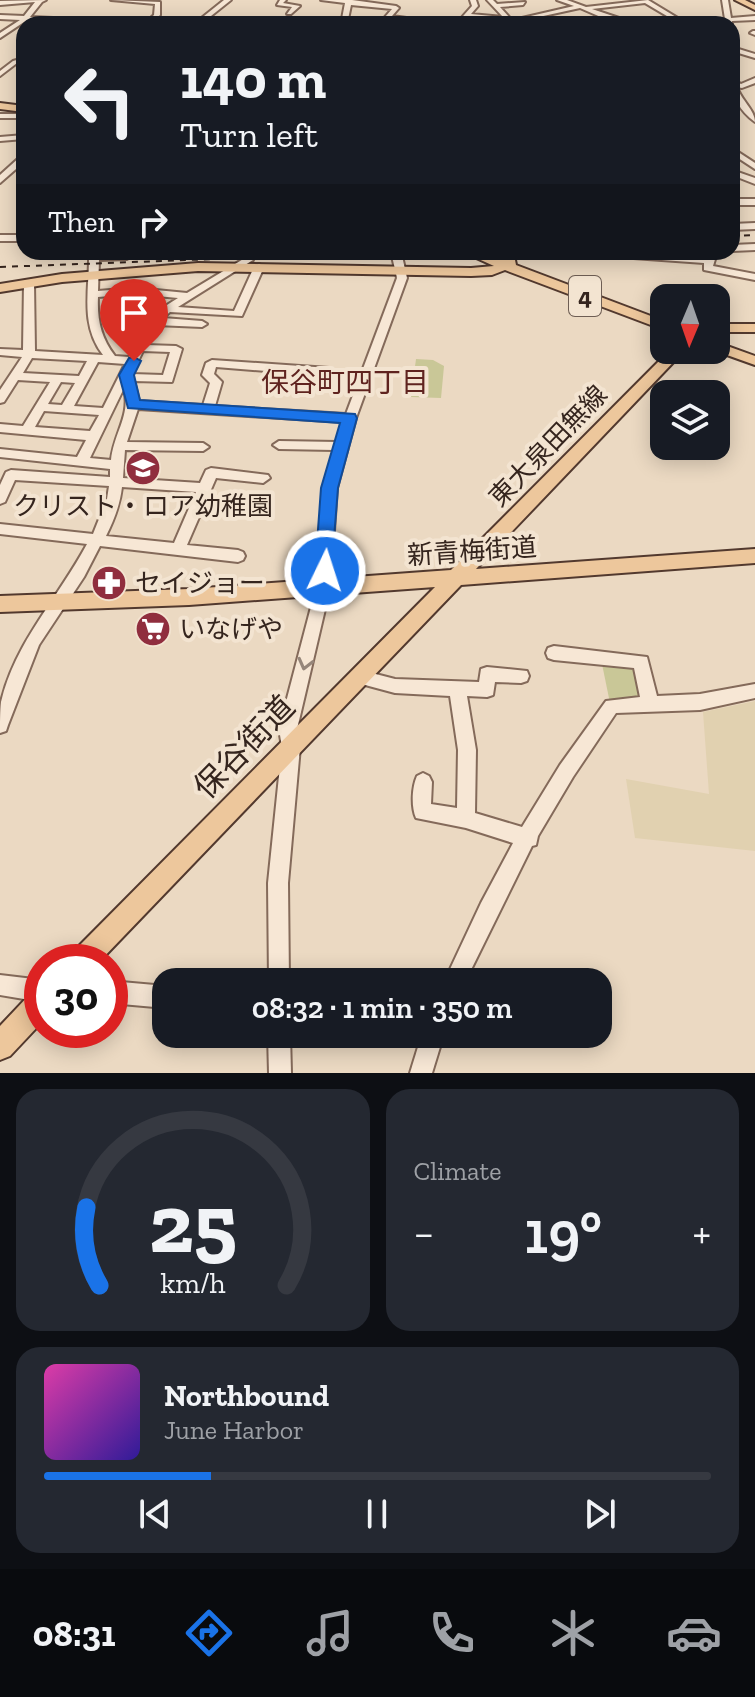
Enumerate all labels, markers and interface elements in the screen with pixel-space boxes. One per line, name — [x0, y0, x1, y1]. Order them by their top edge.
text: 140 m — [180, 45, 326, 112]
icon: left — [48, 48, 152, 152]
text: Turn left — [180, 113, 318, 156]
icon: right — [131, 200, 175, 244]
text: Then — [48, 204, 115, 240]
road number: 4 — [569, 276, 601, 316]
pin — [100, 279, 168, 361]
north arrow — [650, 284, 730, 364]
map controls — [650, 284, 730, 460]
icon: arrive — [112, 291, 156, 335]
district label: 保谷町四丁目 — [261, 366, 429, 399]
street label: 東大泉田無線 — [482, 379, 614, 513]
button: layers — [650, 380, 730, 460]
school or university icon: クリスト・ロア幼稚園 — [124, 449, 162, 487]
place label: クリスト・ロア幼稚園 — [13, 490, 273, 522]
position arrow — [283, 529, 367, 613]
street label: 新青梅街道 — [406, 531, 538, 571]
pharmacy icon: セイジョー — [90, 564, 128, 602]
place label: セイジョー — [135, 567, 265, 599]
supermarket icon: いなげや — [134, 610, 172, 648]
place label: いなげや — [179, 613, 283, 645]
one-way arrow — [297, 656, 314, 670]
street label: 保谷街道 — [186, 688, 302, 806]
speed limit sign: 30 — [24, 944, 128, 1048]
text: 08:32 · 1 min · 350 m — [252, 990, 512, 1026]
text: Climate — [414, 1155, 501, 1187]
text: 25 — [149, 1173, 237, 1273]
text: 19° — [524, 1196, 602, 1268]
text: − — [414, 1206, 434, 1259]
text: + — [692, 1206, 711, 1259]
text: km/h — [160, 1266, 225, 1300]
text: Northbound — [164, 1378, 329, 1414]
text: June Harbor — [164, 1414, 304, 1446]
icon: previous — [133, 1492, 177, 1536]
icon: pause — [355, 1492, 399, 1536]
icon: next — [578, 1492, 622, 1536]
icon: directions — [181, 1605, 237, 1661]
icon: music — [302, 1605, 358, 1661]
icon: phone — [424, 1605, 480, 1661]
icon: climate — [545, 1605, 601, 1661]
icon: car — [666, 1605, 722, 1661]
text: 08:31 — [33, 1612, 115, 1655]

